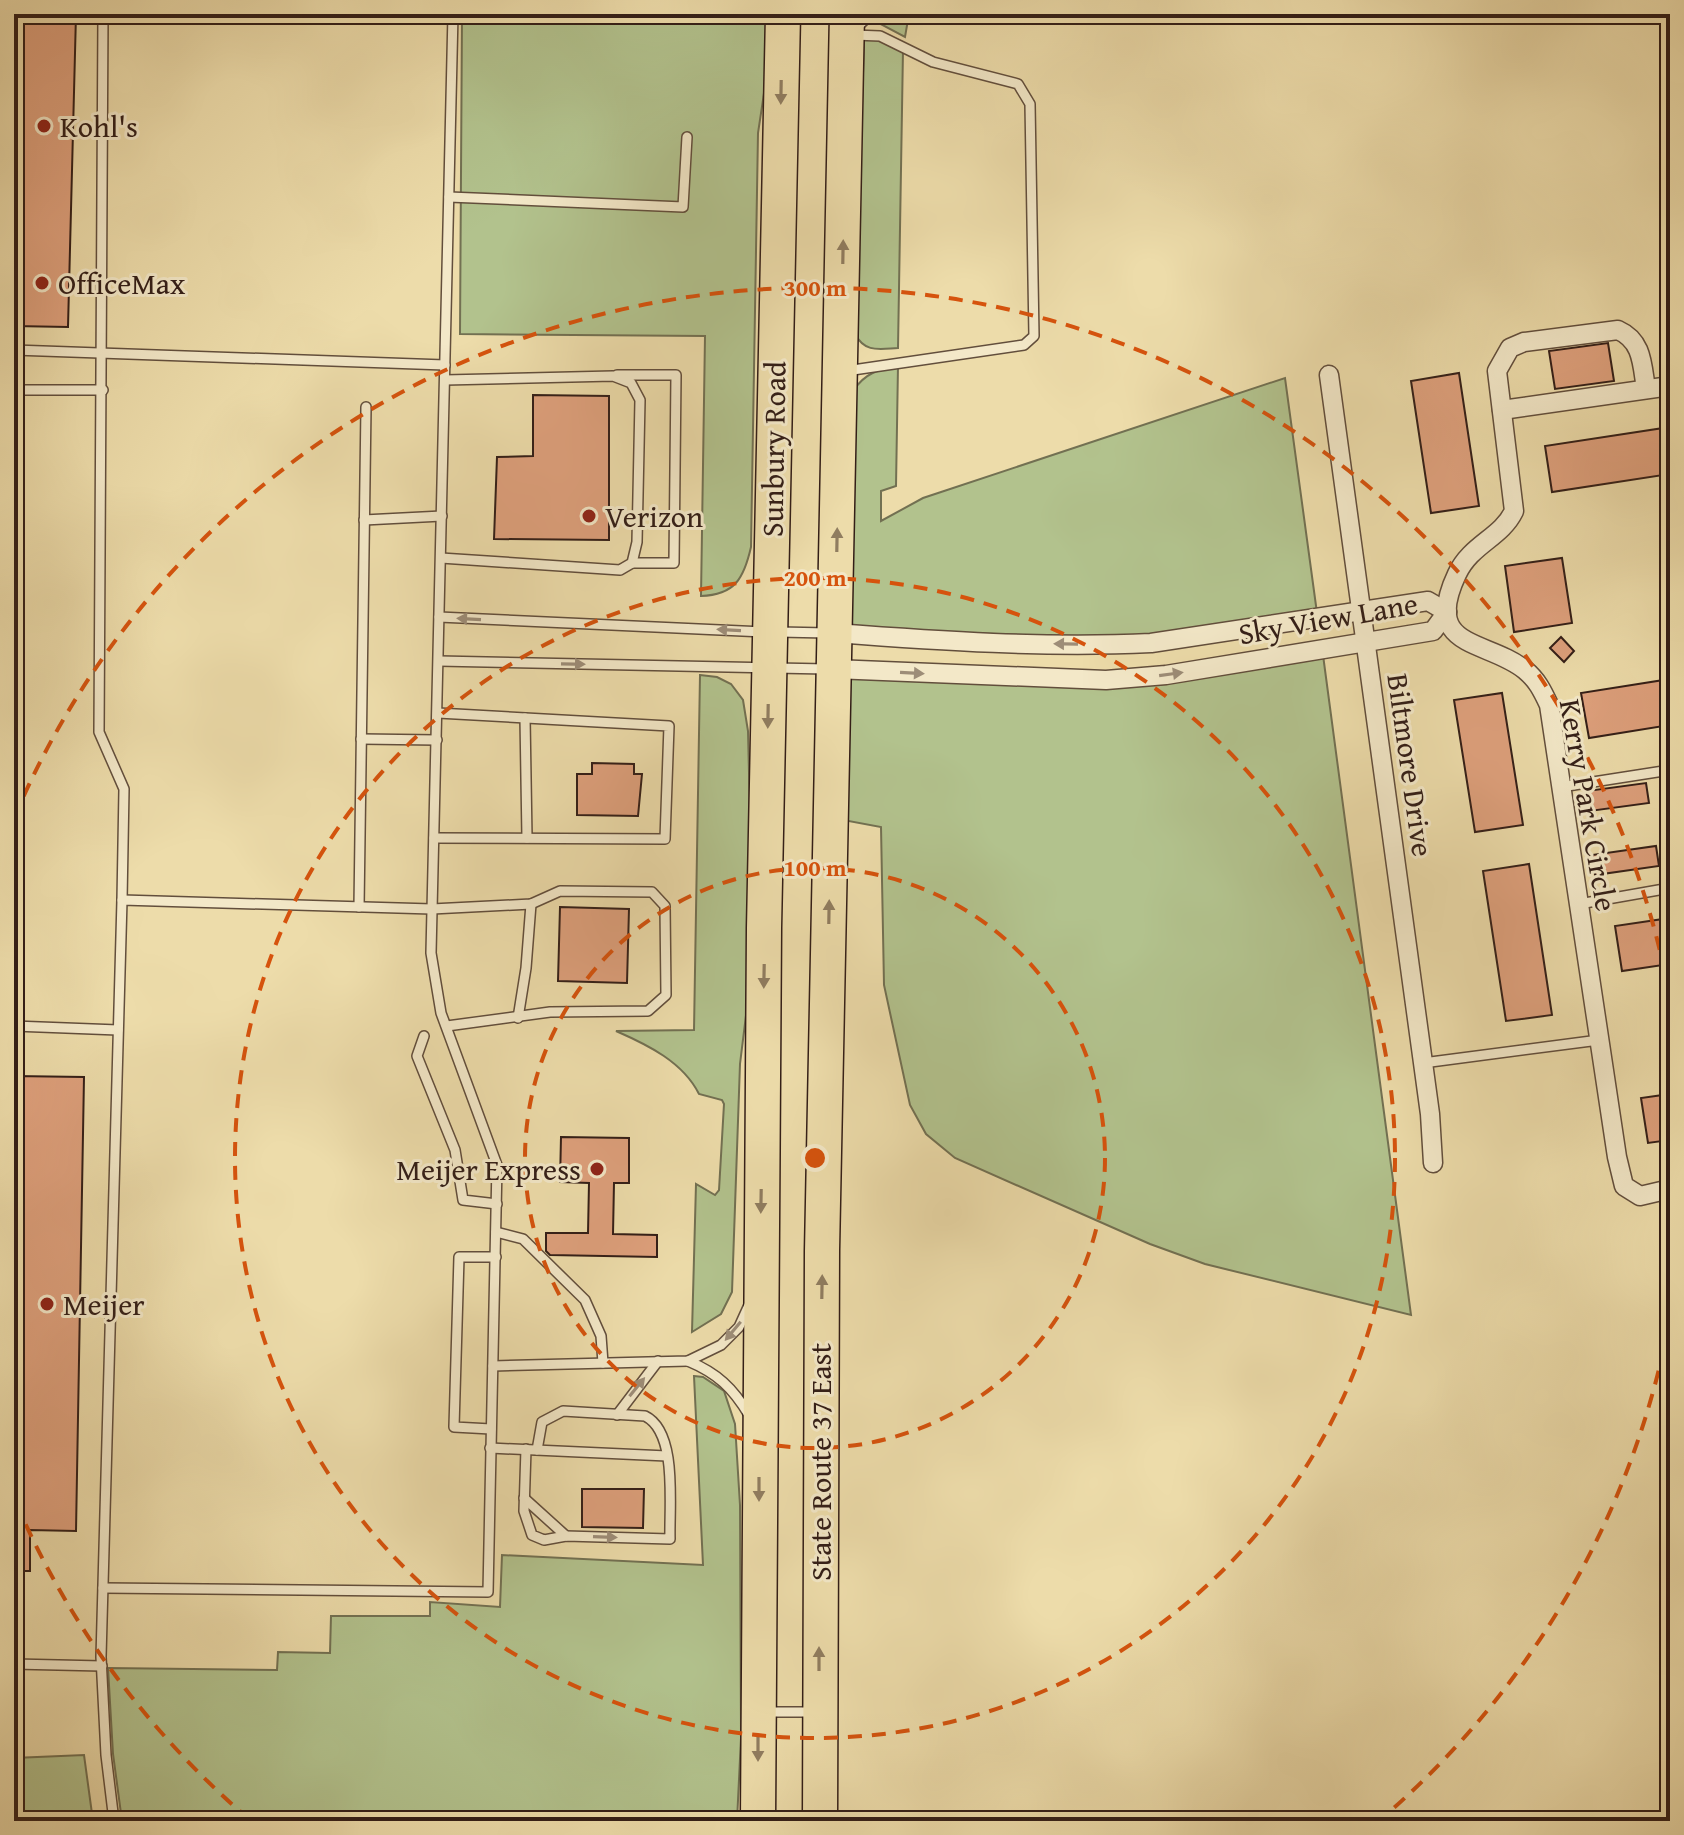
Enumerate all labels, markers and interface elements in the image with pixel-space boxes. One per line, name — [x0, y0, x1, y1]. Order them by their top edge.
one-way arrow — [775, 80, 788, 105]
place label: Kohl's — [60, 104, 138, 148]
marker: Kohl's — [35, 117, 53, 135]
one-way arrow — [837, 239, 850, 264]
place label: OfficeMax — [58, 261, 186, 305]
text: 300 m — [783, 270, 847, 305]
marker: OfficeMax — [33, 274, 51, 292]
street label: Sunbury Road — [749, 361, 797, 537]
place label: Verizon — [605, 494, 703, 538]
marker: Verizon — [580, 507, 598, 525]
one-way arrow — [830, 527, 843, 552]
text: 200 m — [783, 560, 847, 595]
street label: Sky View Lane — [1235, 581, 1421, 655]
one-way arrow — [456, 612, 481, 625]
one-way arrow — [716, 624, 741, 637]
one-way arrow — [1053, 638, 1078, 650]
one-way arrow — [561, 657, 586, 670]
one-way arrow — [900, 666, 925, 679]
one-way arrow — [1159, 667, 1184, 680]
street label: Biltmore Drive — [1376, 671, 1446, 859]
street label: Kerry Park Circle — [1549, 696, 1629, 914]
one-way arrow — [762, 704, 774, 729]
text: 100 m — [783, 850, 847, 885]
one-way arrow — [823, 899, 835, 924]
one-way arrow — [758, 964, 770, 989]
centre of rings — [801, 1144, 829, 1172]
place label: Meijer Express — [396, 1147, 581, 1191]
marker: Meijer Express — [588, 1160, 606, 1178]
one-way arrow — [755, 1189, 768, 1214]
one-way arrow — [816, 1274, 828, 1299]
place label: Meijer — [63, 1282, 145, 1326]
marker: Meijer — [38, 1295, 56, 1313]
one-way arrow — [725, 1321, 742, 1341]
street label: State Route 37 East — [798, 1343, 842, 1581]
one-way arrow — [628, 1377, 645, 1397]
one-way arrow — [753, 1477, 765, 1502]
one-way arrow — [593, 1531, 618, 1544]
one-way arrow — [813, 1646, 825, 1671]
one-way arrow — [752, 1737, 764, 1762]

